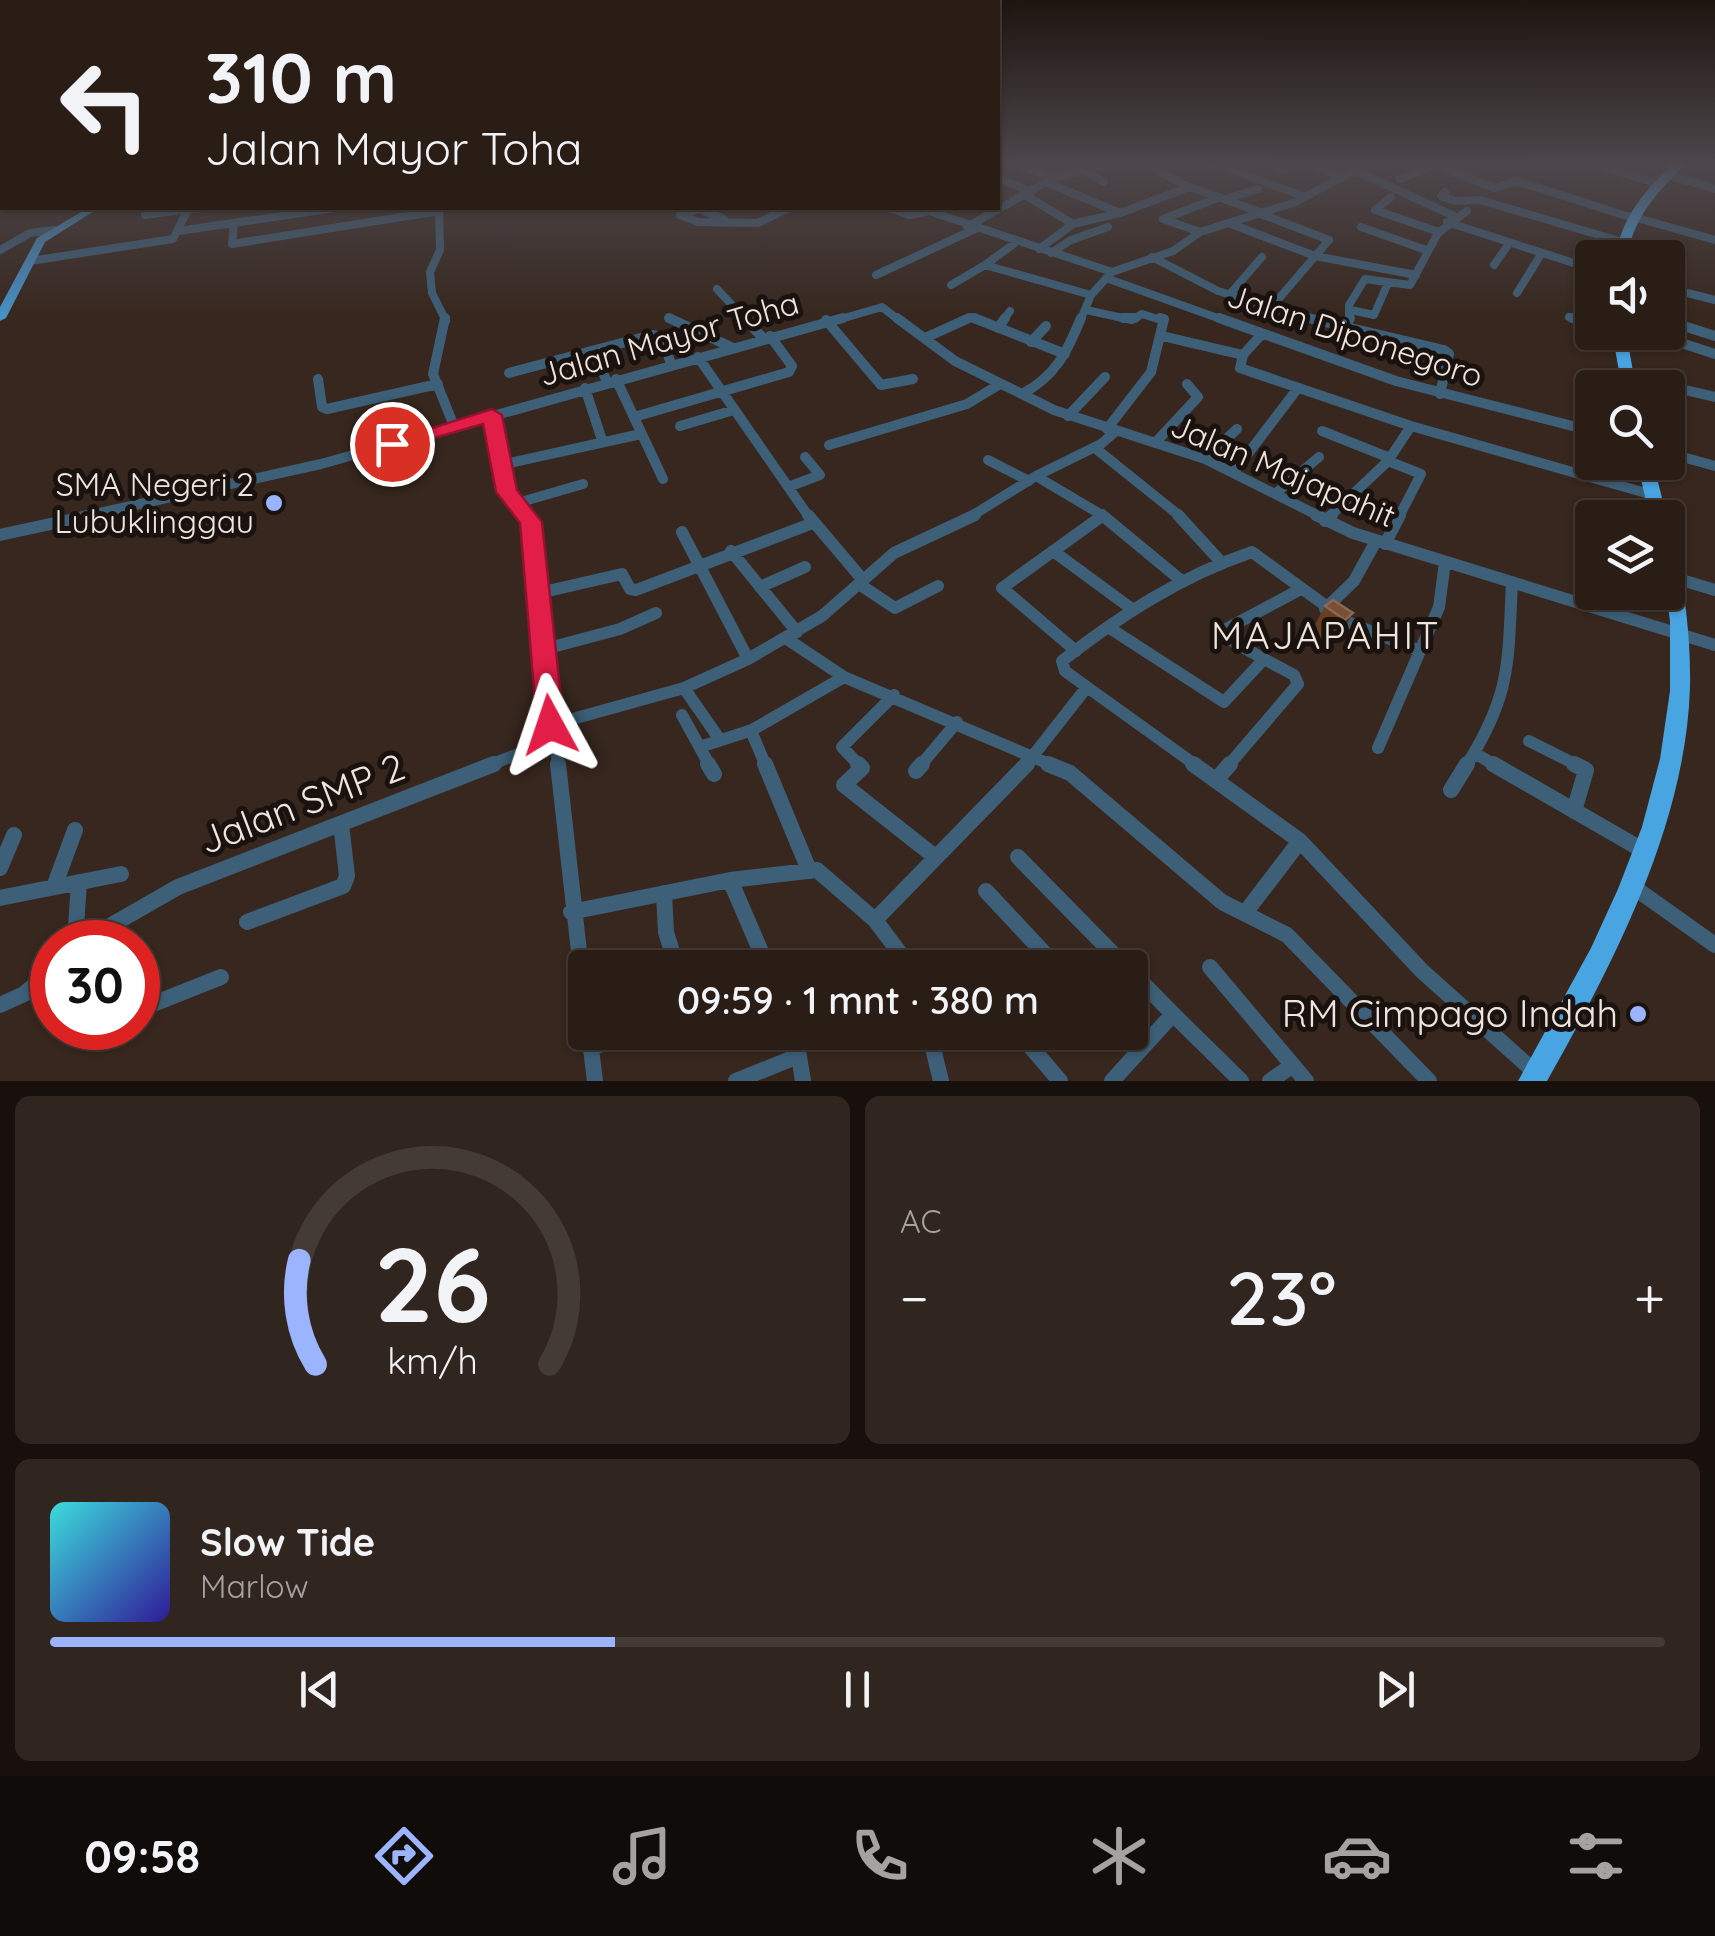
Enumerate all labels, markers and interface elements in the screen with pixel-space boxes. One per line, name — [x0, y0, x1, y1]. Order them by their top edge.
text: 310 m — [205, 33, 397, 121]
icon: left — [40, 40, 170, 170]
text: Jalan Mayor Toha — [205, 120, 582, 176]
map controls — [1575, 240, 1685, 610]
button: sound — [1575, 240, 1685, 350]
street label: Jalan Diponegoro — [1223, 275, 1488, 395]
street label: Jalan Mayor Toha — [534, 282, 803, 394]
button: search — [1575, 370, 1685, 480]
pin — [350, 402, 435, 487]
street label: Jalan Majapahit — [1165, 405, 1402, 535]
icon: arrive — [365, 417, 420, 472]
place label: SMA Negeri 2 Lubuklinggau — [54, 464, 254, 541]
marker: SMA Negeri 2 Lubuklinggau — [263, 492, 285, 514]
button: layers — [1575, 500, 1685, 610]
district label: MAJAPAHIT — [1211, 611, 1441, 659]
position arrow — [498, 673, 602, 777]
street label: Jalan SMP 2 — [192, 742, 411, 864]
speed limit sign: 30 — [30, 920, 160, 1050]
text: 09:59 · 1 mnt · 380 m — [677, 976, 1039, 1024]
place label: RM Cimpago Indah — [1282, 989, 1618, 1037]
marker: RM Cimpago Indah — [1627, 1003, 1649, 1025]
text: AC — [900, 1201, 941, 1241]
text: 26 — [374, 1218, 491, 1348]
text: 23° — [1226, 1250, 1336, 1344]
text: − — [900, 1263, 929, 1332]
text: + — [1634, 1263, 1665, 1332]
text: km/h — [387, 1338, 478, 1383]
text: Slow Tide — [200, 1518, 375, 1566]
text: Marlow — [200, 1566, 309, 1606]
icon: previous — [292, 1662, 347, 1717]
icon: pause — [830, 1662, 885, 1717]
icon: next — [1368, 1662, 1423, 1717]
icon: directions — [369, 1821, 439, 1891]
icon: music — [607, 1821, 677, 1891]
icon: phone — [845, 1821, 915, 1891]
icon: climate — [1084, 1821, 1154, 1891]
icon: car — [1322, 1821, 1392, 1891]
icon: filters — [1561, 1821, 1631, 1891]
text: 09:58 — [84, 1828, 200, 1884]

